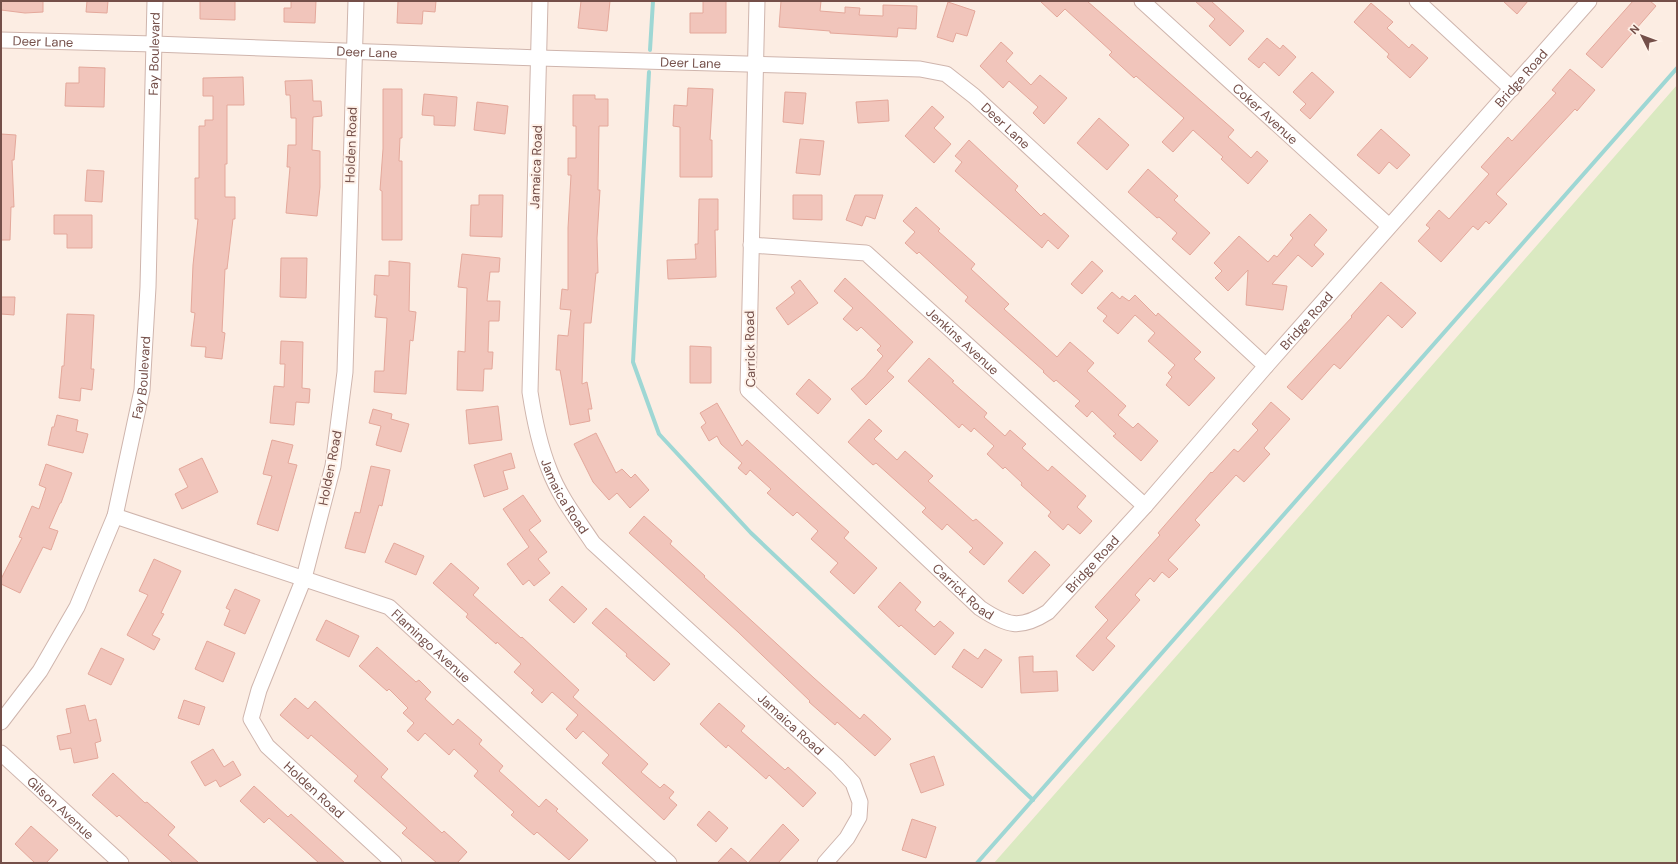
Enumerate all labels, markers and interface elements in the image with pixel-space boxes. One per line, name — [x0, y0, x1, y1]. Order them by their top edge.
street label: Fay Boulevard — [144, 12, 163, 96]
north arrow — [1622, 16, 1662, 56]
text: N — [1627, 22, 1642, 37]
street label: Deer Lane — [12, 32, 74, 50]
street label: Deer Lane — [336, 42, 398, 61]
street label: Bridge Road — [1491, 45, 1551, 111]
street label: Deer Lane — [660, 53, 721, 72]
street label: Coker Avenue — [1229, 79, 1302, 148]
street label: Deer Lane — [978, 99, 1034, 152]
street label: Holden Road — [341, 107, 361, 183]
street label: Jamaica Road — [526, 125, 546, 209]
street label: Bridge Road — [1276, 288, 1336, 353]
street label: Jenkins Avenue — [923, 303, 1003, 378]
street label: Carrick Road — [741, 310, 759, 388]
street label: Fay Boulevard — [128, 335, 154, 420]
street label: Holden Road — [314, 429, 346, 507]
street label: Jamaica Road — [537, 456, 593, 537]
street label: Bridge Road — [1061, 532, 1123, 596]
street label: Carrick Road — [929, 559, 997, 623]
street label: Flamingo Avenue — [388, 605, 474, 686]
street label: Jamaica Road — [754, 689, 828, 758]
street label: Holden Road — [280, 757, 348, 822]
street label: Gilson Avenue — [24, 773, 98, 843]

